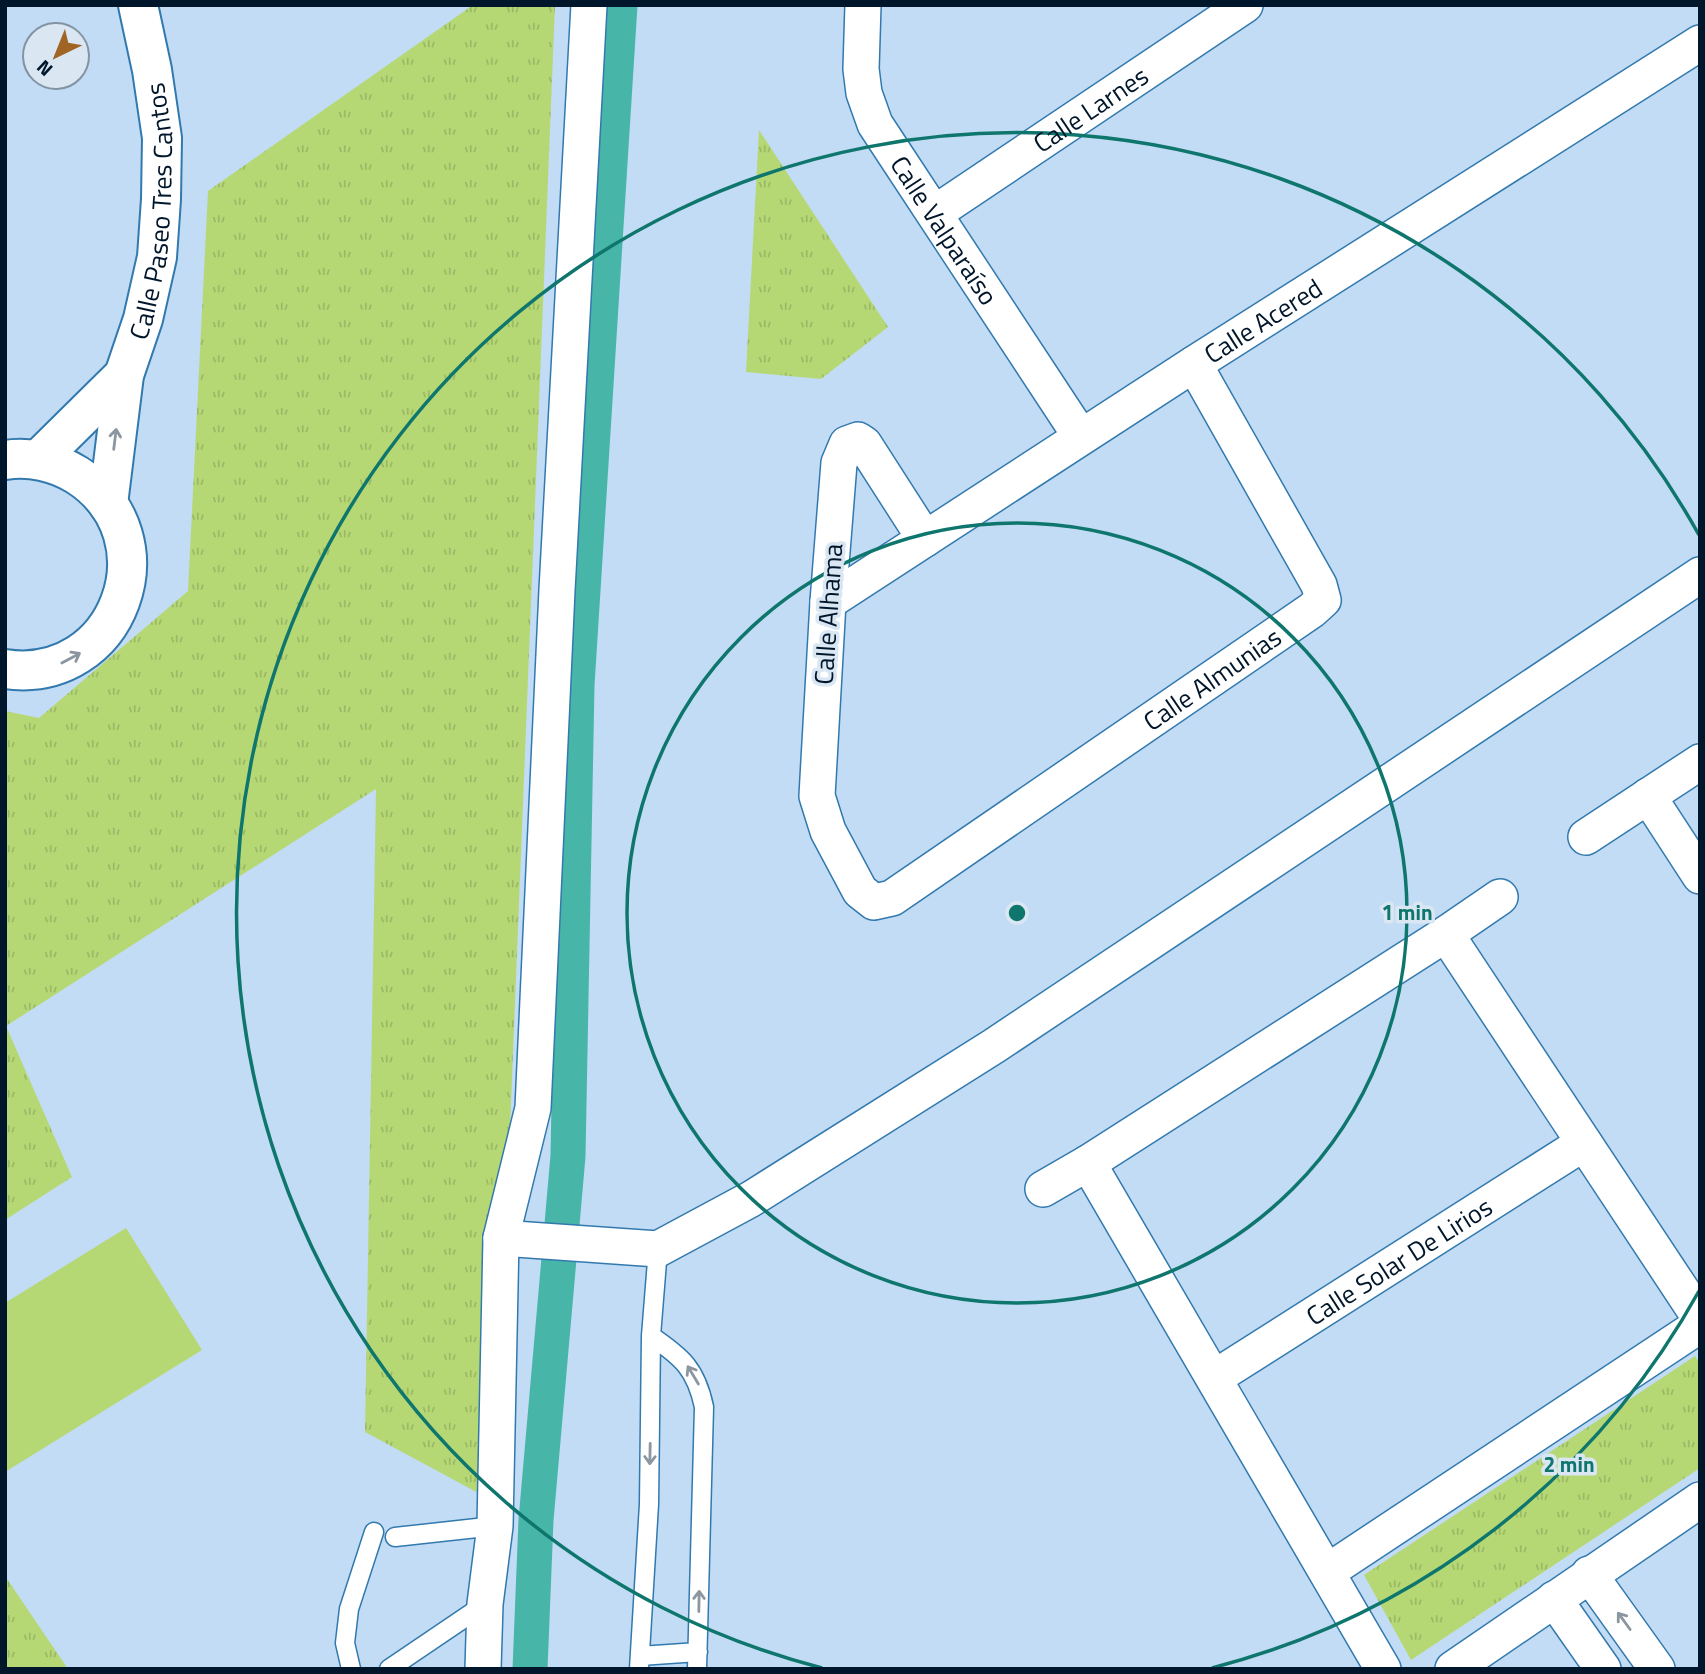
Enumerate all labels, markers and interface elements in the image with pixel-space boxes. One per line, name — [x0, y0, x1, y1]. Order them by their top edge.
north arrow — [21, 21, 91, 91]
text: N — [29, 54, 59, 84]
street label: Calle Larnes — [1025, 56, 1156, 162]
street label: Calle Paseo Tres Cantos — [118, 80, 182, 344]
street label: Calle Valparaíso — [881, 147, 1008, 312]
street label: Calle Acered — [1196, 268, 1330, 373]
one-way arrow — [109, 428, 122, 451]
street label: Calle Alhama — [804, 542, 852, 686]
street label: Calle Almunias — [1135, 617, 1289, 740]
one-way arrow — [60, 651, 80, 665]
text: 1 min — [1381, 896, 1433, 928]
centre of rings — [1005, 901, 1029, 925]
street label: Calle Solar De Lirios — [1298, 1187, 1500, 1334]
one-way arrow — [686, 1366, 700, 1386]
one-way arrow — [643, 1442, 657, 1465]
text: 2 min — [1543, 1448, 1595, 1480]
one-way arrow — [692, 1589, 706, 1612]
one-way arrow — [1617, 1612, 1631, 1631]

